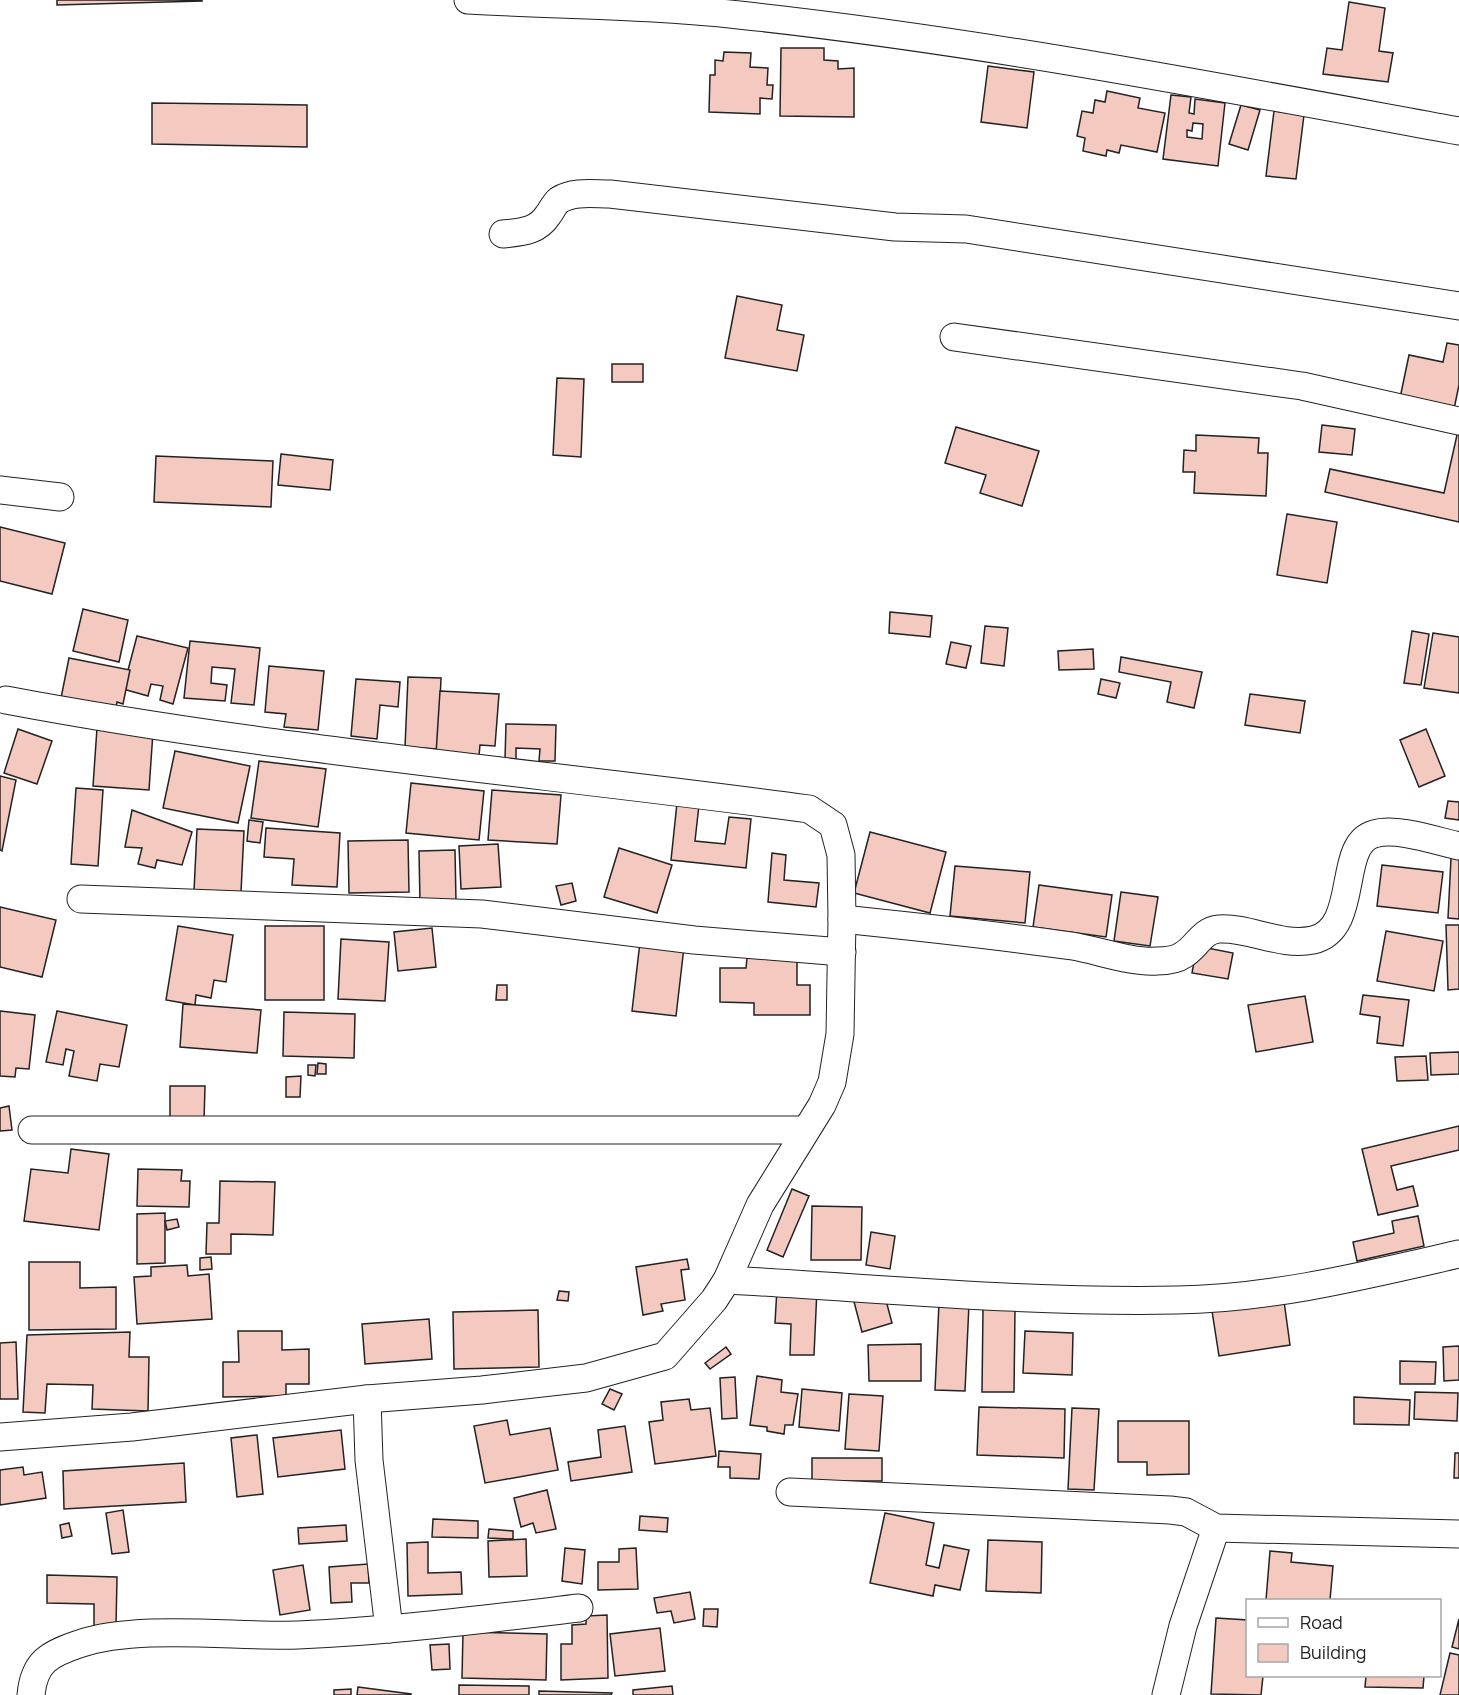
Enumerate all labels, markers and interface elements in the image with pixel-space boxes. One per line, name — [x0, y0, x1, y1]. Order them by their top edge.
legend — [1246, 1599, 1441, 1677]
text: Road — [1300, 1610, 1343, 1634]
text: Building — [1300, 1640, 1366, 1664]

